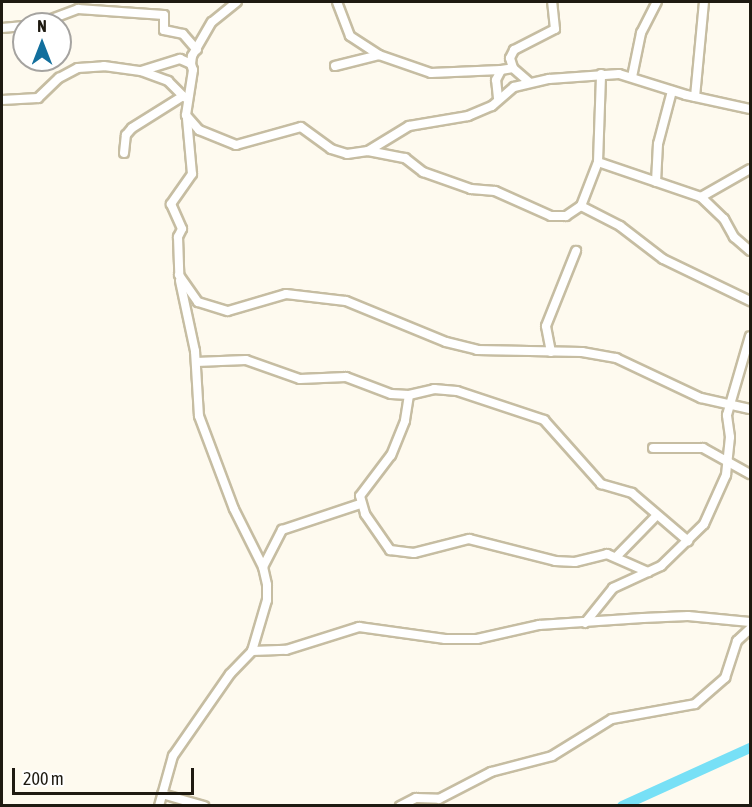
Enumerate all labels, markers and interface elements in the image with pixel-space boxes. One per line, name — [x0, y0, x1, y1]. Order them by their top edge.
north arrow — [12, 12, 72, 72]
text: N — [37, 17, 47, 35]
scale bar — [15, 756, 196, 794]
text: 200 m — [23, 768, 64, 789]

